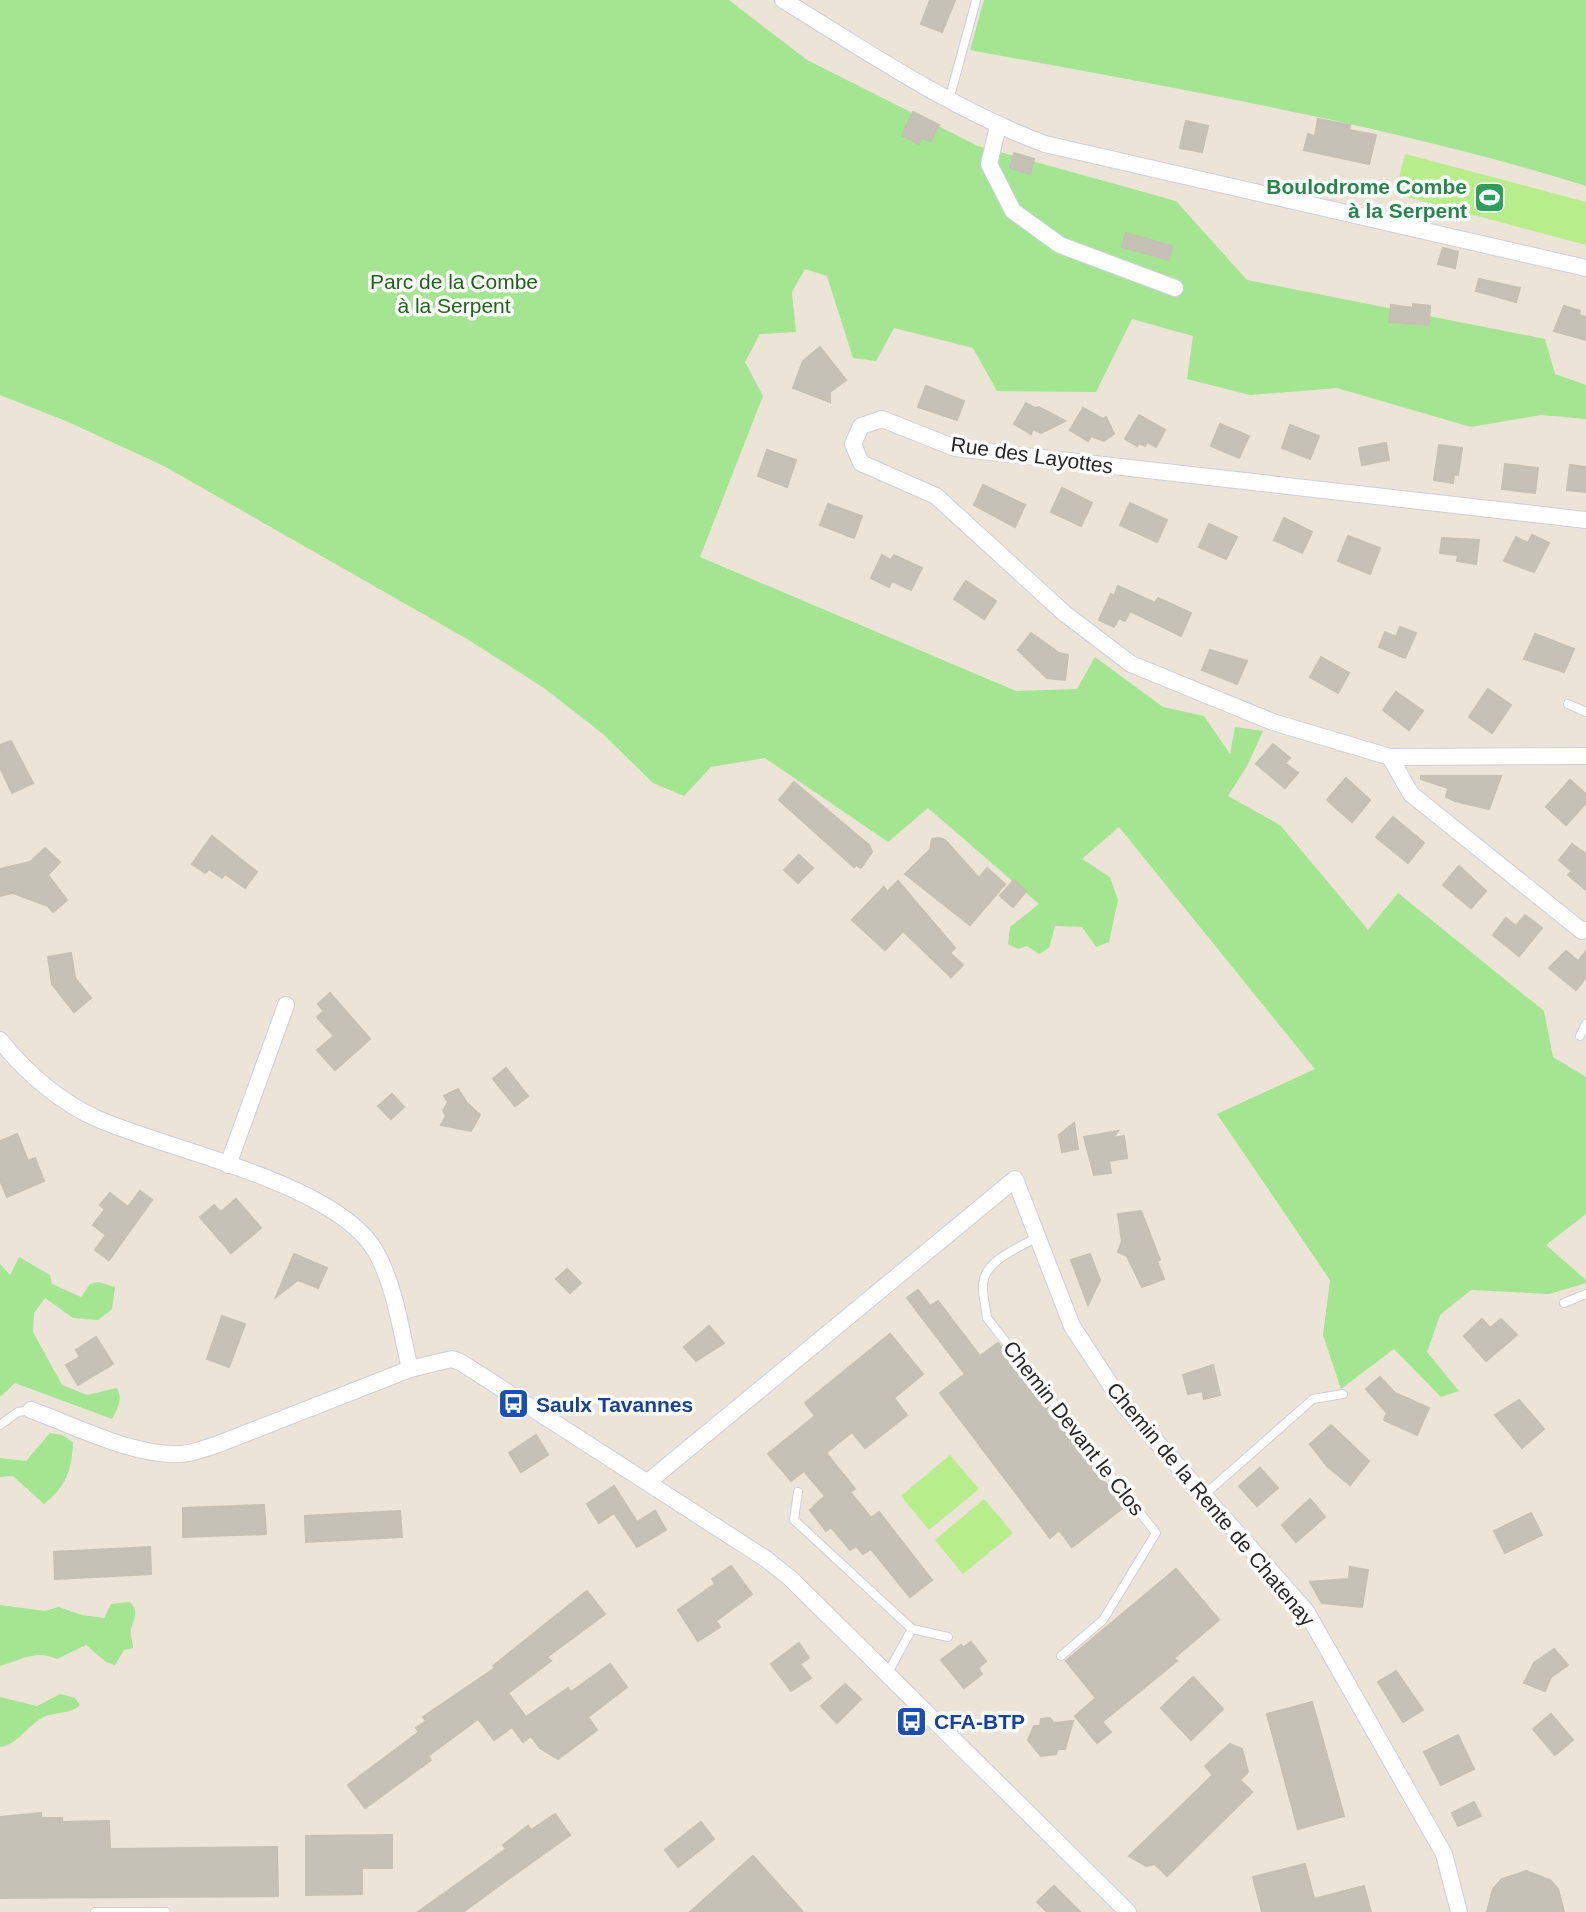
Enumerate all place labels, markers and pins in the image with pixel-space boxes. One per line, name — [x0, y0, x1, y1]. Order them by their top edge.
place label: Boulodrome Combe à la Serpent — [1266, 175, 1467, 222]
sports icon: Boulodrome Combe à la Serpent — [1473, 181, 1507, 215]
bus stop icon: Saulx Tavannes — [496, 1387, 530, 1421]
place label: Saulx Tavannes — [536, 1393, 693, 1416]
bus stop icon: CFA-BTP — [894, 1704, 928, 1738]
place label: CFA-BTP — [934, 1710, 1025, 1733]

